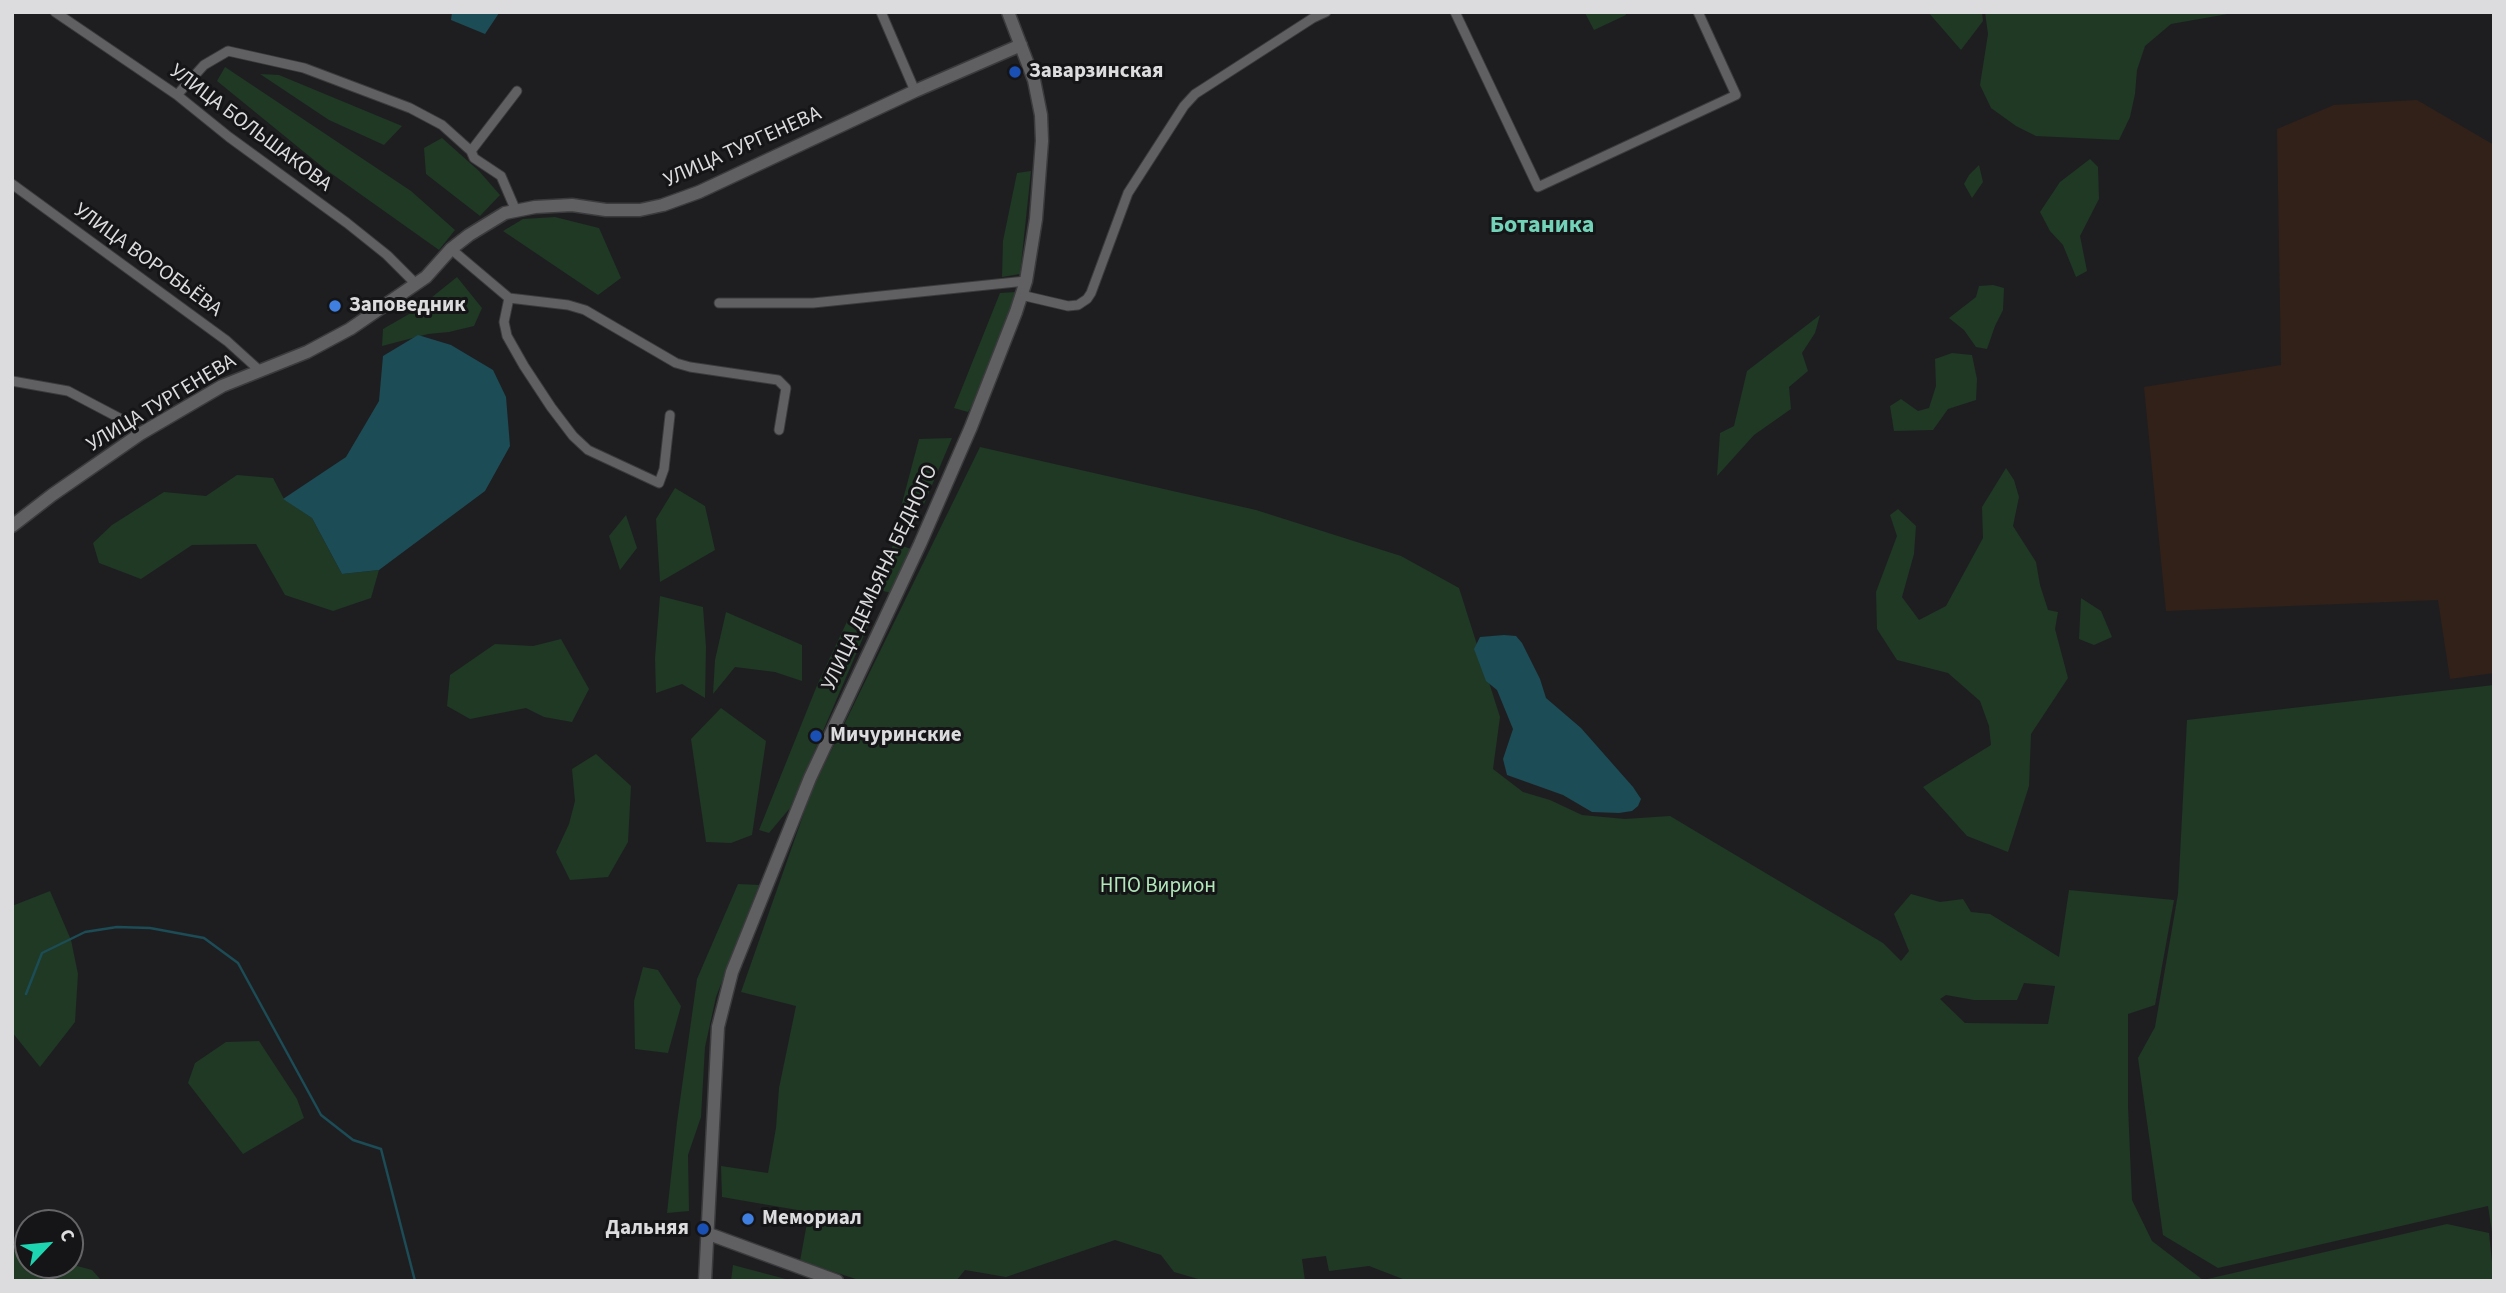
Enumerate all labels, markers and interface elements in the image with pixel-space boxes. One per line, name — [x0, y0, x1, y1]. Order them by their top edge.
place label: Заварзинская — [1029, 59, 1163, 85]
street label: УЛИЦА БОЛЬШАКОВА — [164, 60, 336, 198]
marker: Заварзинская — [1007, 64, 1023, 80]
street label: УЛИЦА ТУРГЕНЕВА — [660, 102, 826, 194]
street label: УЛИЦА ВОРОБЬЁВА — [68, 199, 226, 323]
district label: Ботаника — [1490, 213, 1594, 241]
place label: Заповедник — [349, 293, 466, 319]
marker: Заповедник — [327, 298, 343, 314]
street label: УЛИЦА ТУРГЕНЕВА — [83, 350, 241, 458]
street label: УЛИЦА ДЕМЬЯНА БЕДНОГО — [818, 461, 944, 695]
place label: Мичуринские — [830, 723, 962, 749]
marker: Мичуринские — [808, 728, 824, 744]
park label: НПО Вирион — [1100, 874, 1216, 900]
place label: Мемориал — [762, 1206, 862, 1232]
north arrow — [14, 1209, 84, 1279]
marker: Мемориал — [740, 1211, 756, 1227]
place label: Дальняя — [606, 1216, 689, 1242]
marker: Дальняя — [695, 1221, 711, 1237]
text: С — [52, 1225, 81, 1246]

